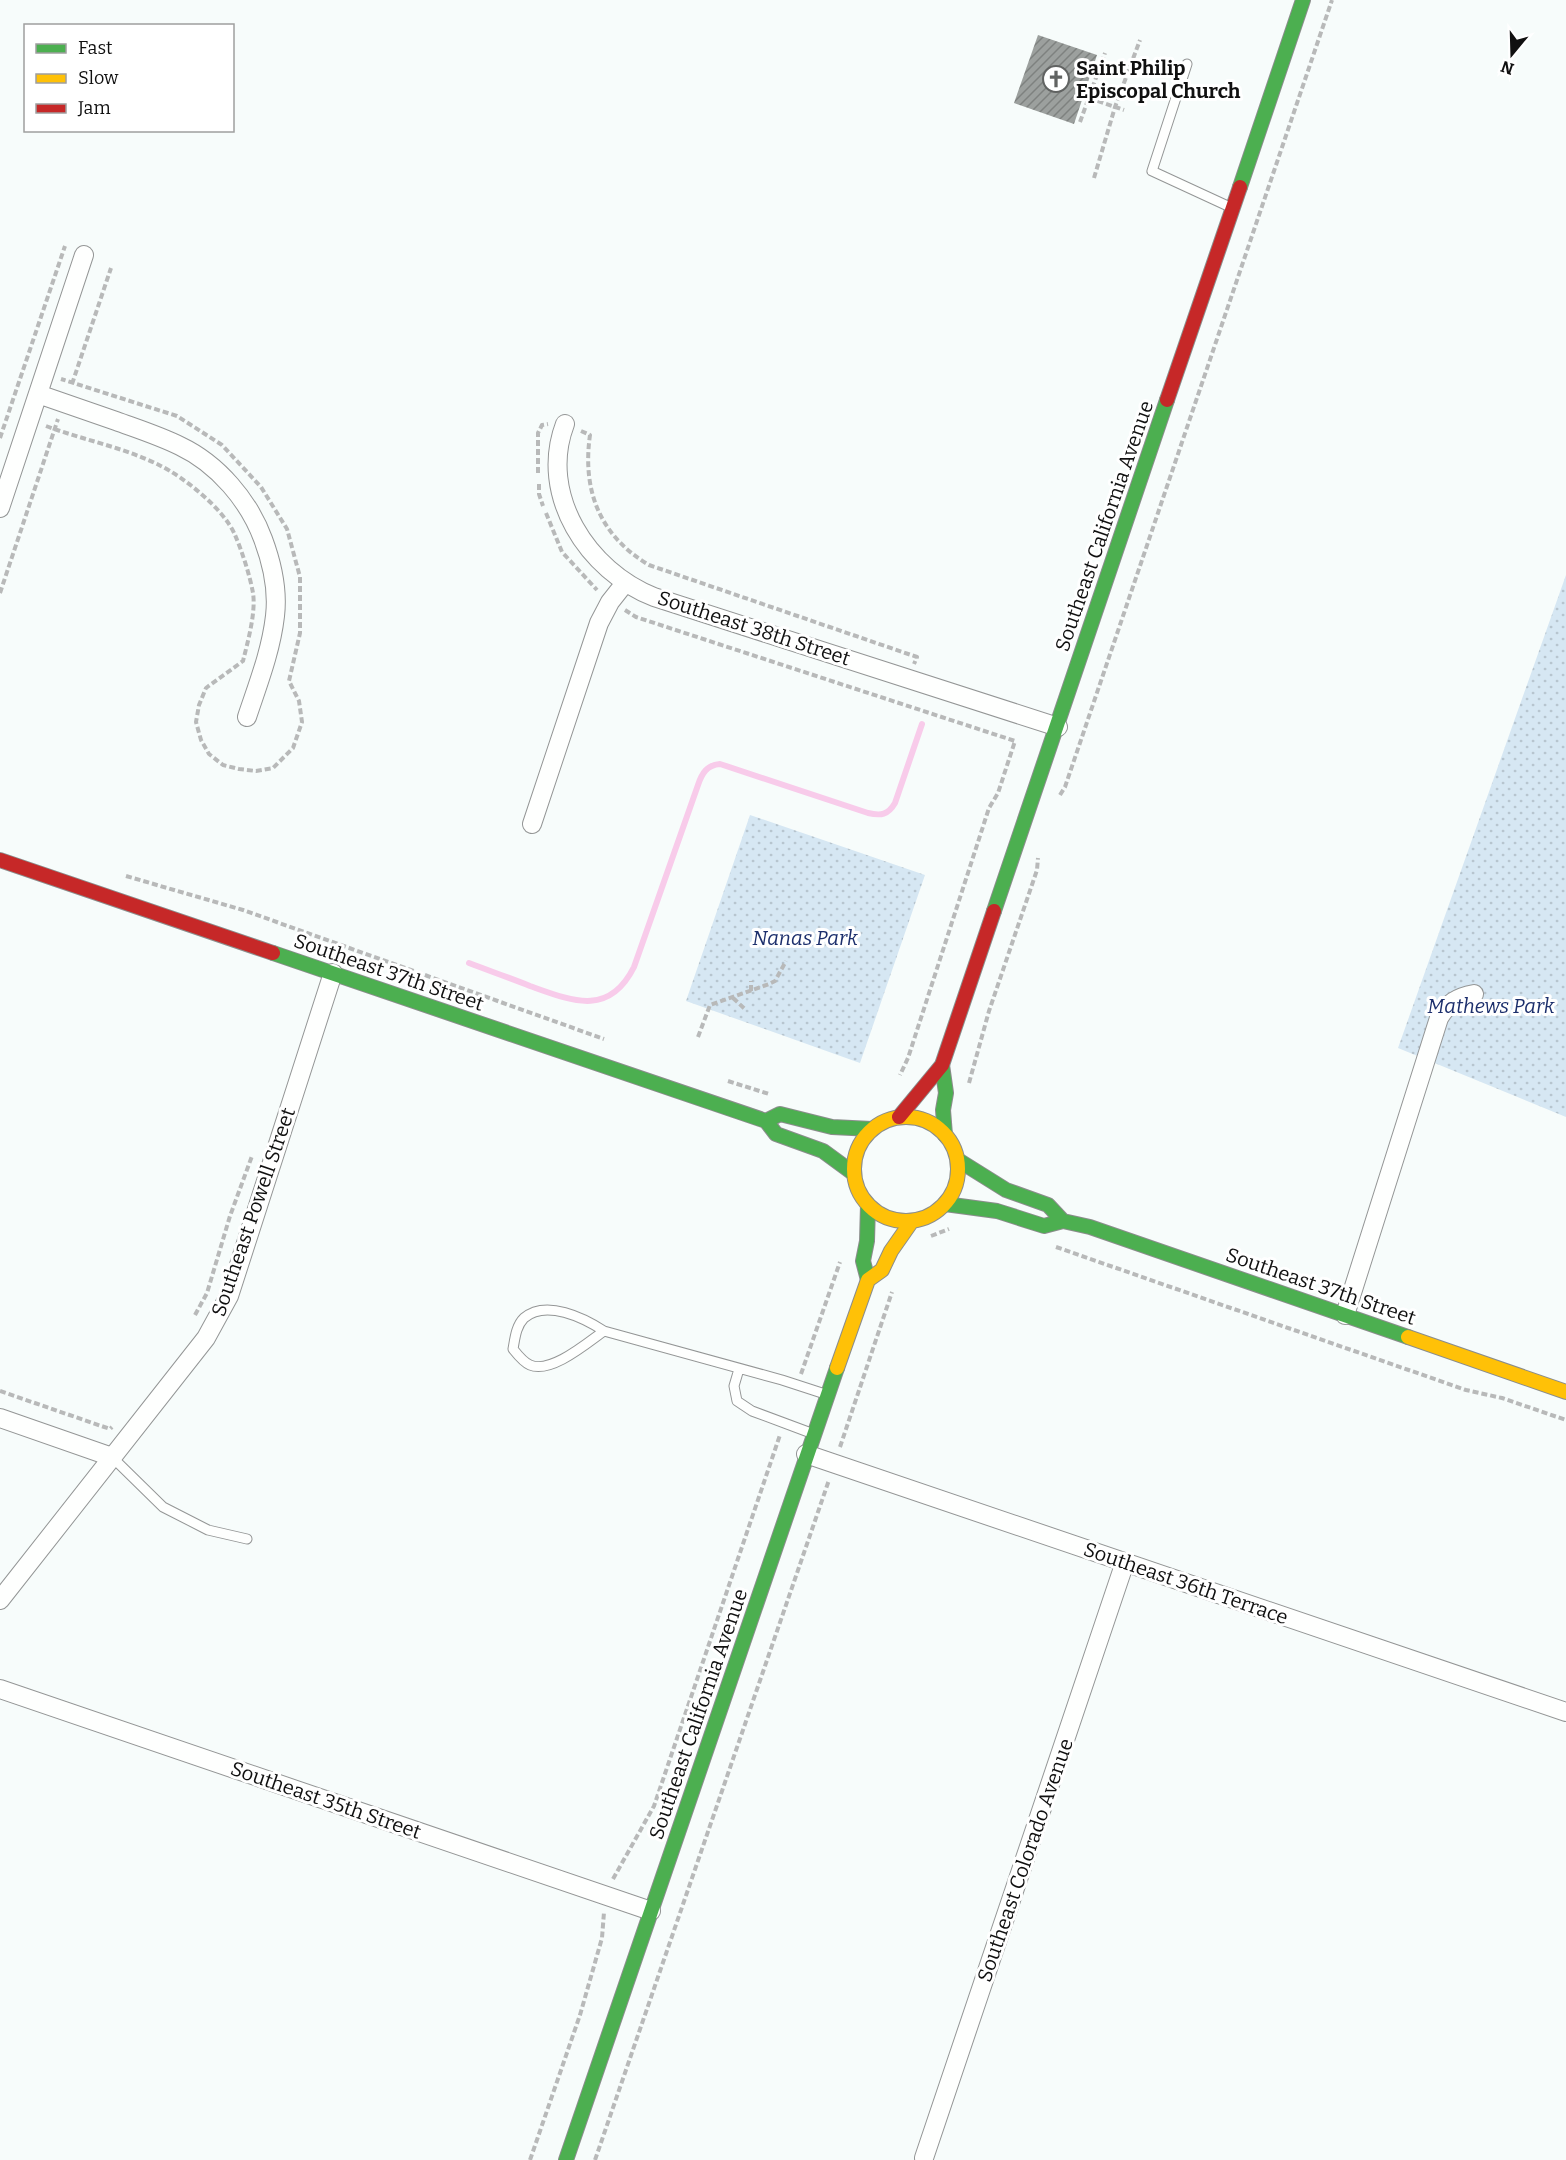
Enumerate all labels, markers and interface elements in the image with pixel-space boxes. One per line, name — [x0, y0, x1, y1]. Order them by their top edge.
legend — [24, 24, 234, 132]
north arrow — [1482, 24, 1542, 84]
text: Fast — [78, 37, 113, 59]
place label: Saint Philip Episcopal Church — [1076, 56, 1241, 103]
text: N — [1498, 57, 1516, 79]
church icon: Saint Philip Episcopal Church — [1041, 64, 1071, 94]
text: Slow — [78, 67, 119, 89]
text: Jam — [77, 97, 111, 119]
street label: Southeast California Avenue — [1050, 398, 1158, 654]
street label: Southeast 38th Street — [655, 586, 853, 670]
park label: Nanas Park — [752, 926, 858, 950]
street label: Southeast 37th Street — [291, 928, 487, 1016]
park label: Mathews Park — [1427, 994, 1555, 1018]
street label: Southeast Powell Street — [206, 1105, 300, 1319]
street label: Southeast 37th Street — [1223, 1242, 1419, 1330]
street label: Southeast 36th Terrace — [1081, 1537, 1291, 1629]
street label: Southeast California Avenue — [644, 1586, 752, 1842]
street label: Southeast Colorado Avenue — [972, 1735, 1078, 1985]
street label: Southeast 35th Street — [228, 1756, 424, 1844]

